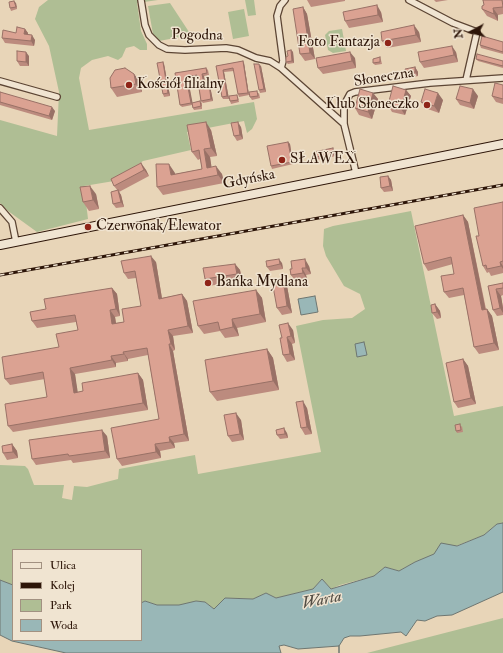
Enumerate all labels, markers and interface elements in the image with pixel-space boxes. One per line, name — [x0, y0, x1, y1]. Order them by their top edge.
north arrow — [451, 12, 491, 52]
street label: Pogodna — [171, 27, 223, 45]
text: N — [452, 28, 466, 39]
place label: Foto Fantazja — [298, 34, 380, 52]
marker: Foto Fantazja — [383, 38, 393, 48]
street label: Słoneczna — [353, 64, 415, 92]
place label: Kościół filialny — [137, 76, 224, 94]
marker: Kościół filialny — [124, 80, 134, 90]
place label: Klub Słoneczko — [326, 96, 419, 114]
marker: Klub Słoneczko — [422, 100, 432, 110]
place label: SŁAWEX — [290, 151, 356, 169]
marker: SŁAWEX — [277, 155, 287, 165]
street label: Gdyńska — [221, 166, 277, 194]
place label: Czerwonak/Elewator — [96, 218, 221, 236]
marker: Czerwonak/Elewator — [83, 222, 93, 232]
place label: Bańka Mydlana — [216, 274, 308, 292]
marker: Bańka Mydlana — [203, 278, 213, 288]
legend — [12, 549, 142, 641]
text: Ulica — [50, 558, 76, 573]
text: Kolej — [50, 578, 75, 593]
water label: Warta — [300, 588, 344, 614]
text: Park — [50, 598, 72, 613]
text: Woda — [50, 618, 78, 633]

